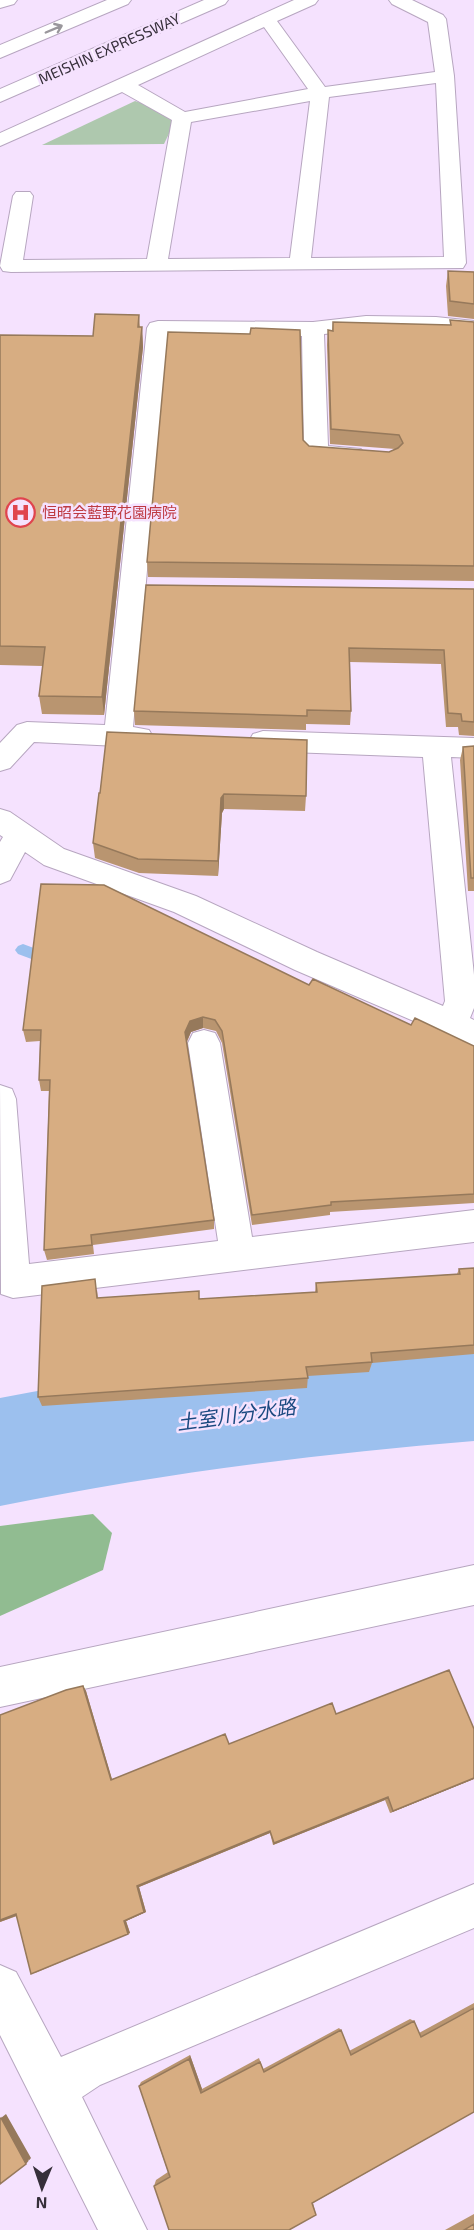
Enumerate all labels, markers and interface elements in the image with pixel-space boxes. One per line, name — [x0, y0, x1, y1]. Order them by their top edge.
street label: MEISHIN EXPRESSWAY — [35, 8, 183, 87]
one-way arrow — [44, 23, 63, 34]
hospital icon: 恒昭会藍野花園病院 — [5, 496, 37, 528]
place label: 恒昭会藍野花園病院 — [42, 503, 177, 521]
water label: 土室川分水路 — [175, 1393, 299, 1434]
north arrow — [12, 2158, 72, 2218]
text: N — [35, 2194, 48, 2213]

